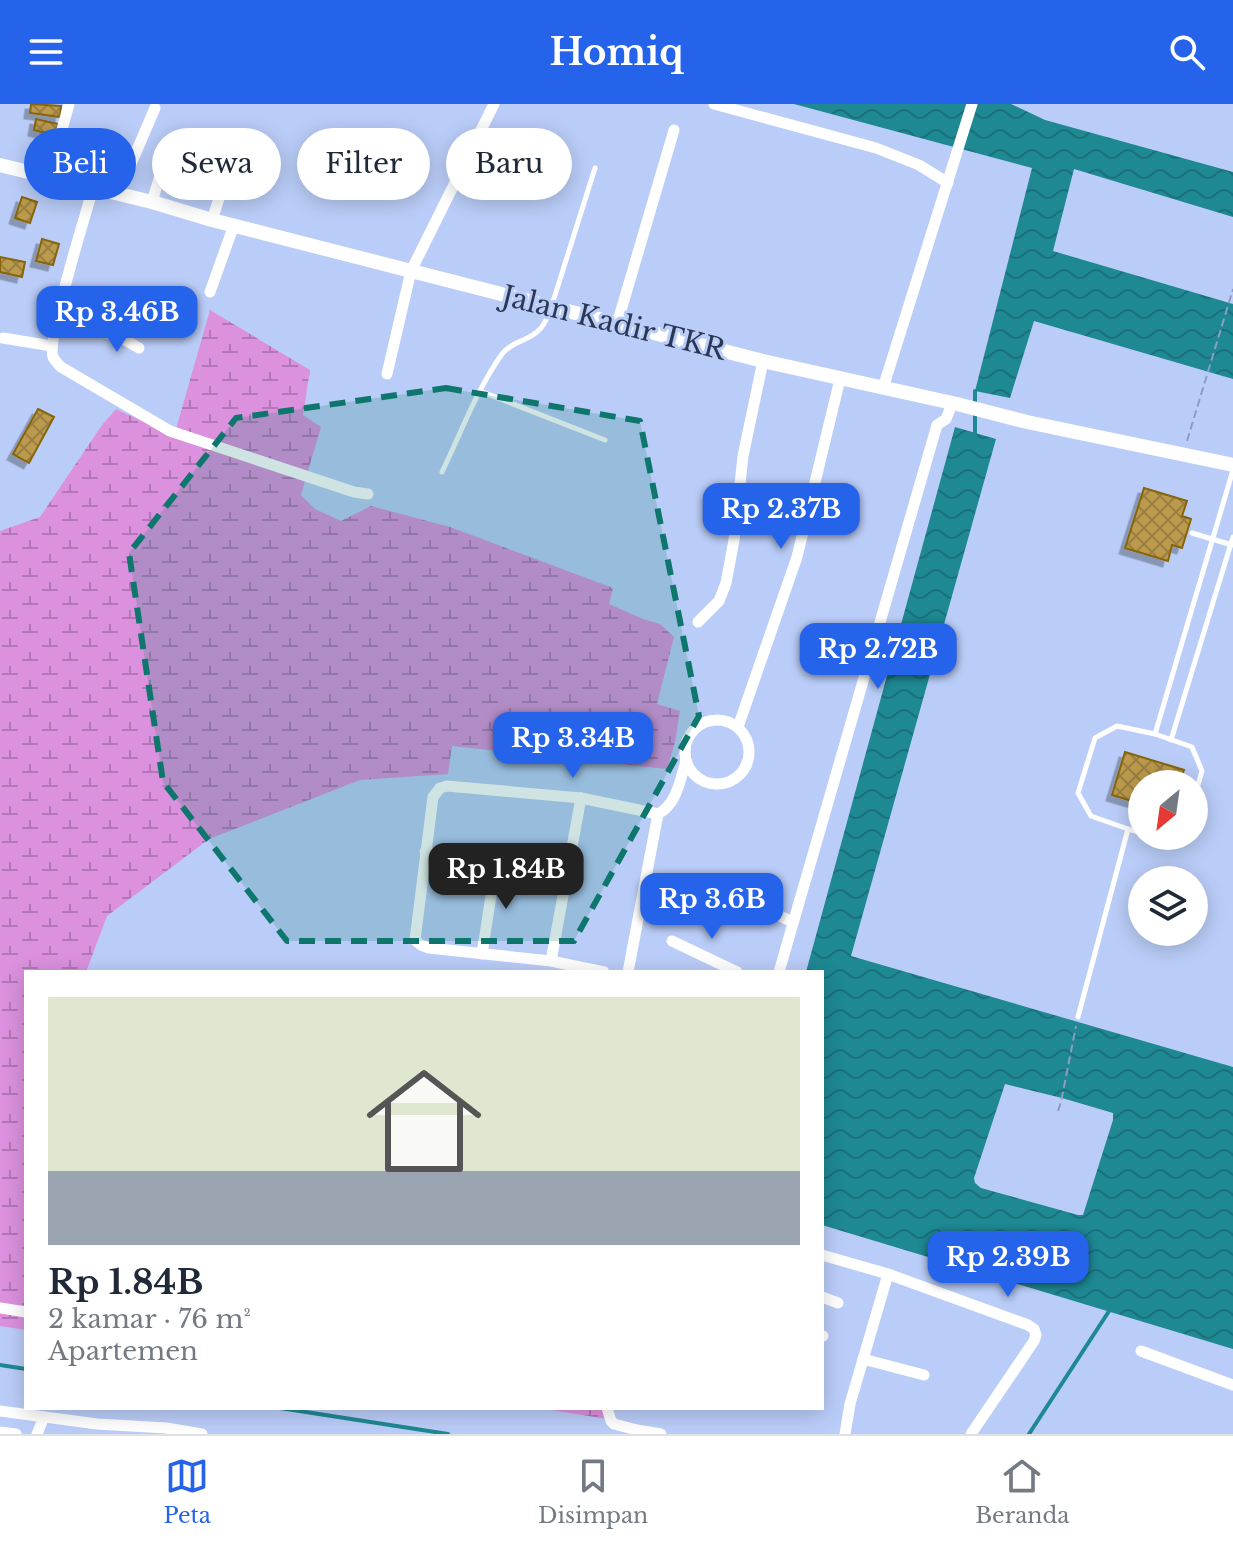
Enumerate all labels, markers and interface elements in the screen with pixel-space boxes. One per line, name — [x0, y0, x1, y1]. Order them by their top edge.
icon: menu — [24, 30, 68, 74]
text: Homiq — [549, 30, 684, 75]
icon: search — [1165, 30, 1209, 74]
chip: Beli — [24, 128, 136, 200]
chip: Sewa — [152, 128, 281, 200]
chip: Filter — [297, 128, 430, 200]
chip: Baru — [446, 128, 572, 200]
street label: Jalan Kadir TKR — [495, 277, 730, 368]
pin: Rp 3.46B — [34, 286, 200, 354]
text: Rp 3.46B — [54, 296, 180, 328]
pin: Rp 2.37B — [698, 483, 864, 551]
text: Rp 2.37B — [721, 493, 841, 525]
pin: Rp 2.72B — [795, 623, 961, 691]
text: Rp 2.72B — [818, 633, 938, 665]
pin: Rp 3.34B — [490, 712, 656, 780]
text: Rp 3.34B — [511, 722, 635, 754]
north arrow — [1128, 770, 1208, 850]
map controls — [1128, 770, 1208, 946]
pin: Rp 1.84B — [423, 843, 589, 911]
text: Rp 1.84B — [447, 853, 565, 885]
button: layers — [1128, 866, 1208, 946]
pin: Rp 3.6B — [638, 873, 786, 941]
text: Rp 3.6B — [658, 883, 766, 915]
icon: home — [352, 1049, 496, 1193]
pin: Rp 2.39B — [925, 1231, 1091, 1299]
text: Rp 2.39B — [946, 1241, 1070, 1273]
text: Rp 1.84B — [48, 1261, 203, 1303]
text: 2 kamar · 76 m² — [48, 1303, 251, 1335]
text: Apartemen — [48, 1335, 198, 1367]
tab: Peta — [163, 1454, 211, 1529]
tab: Disimpan — [538, 1454, 648, 1529]
tab: Beranda — [975, 1454, 1070, 1529]

